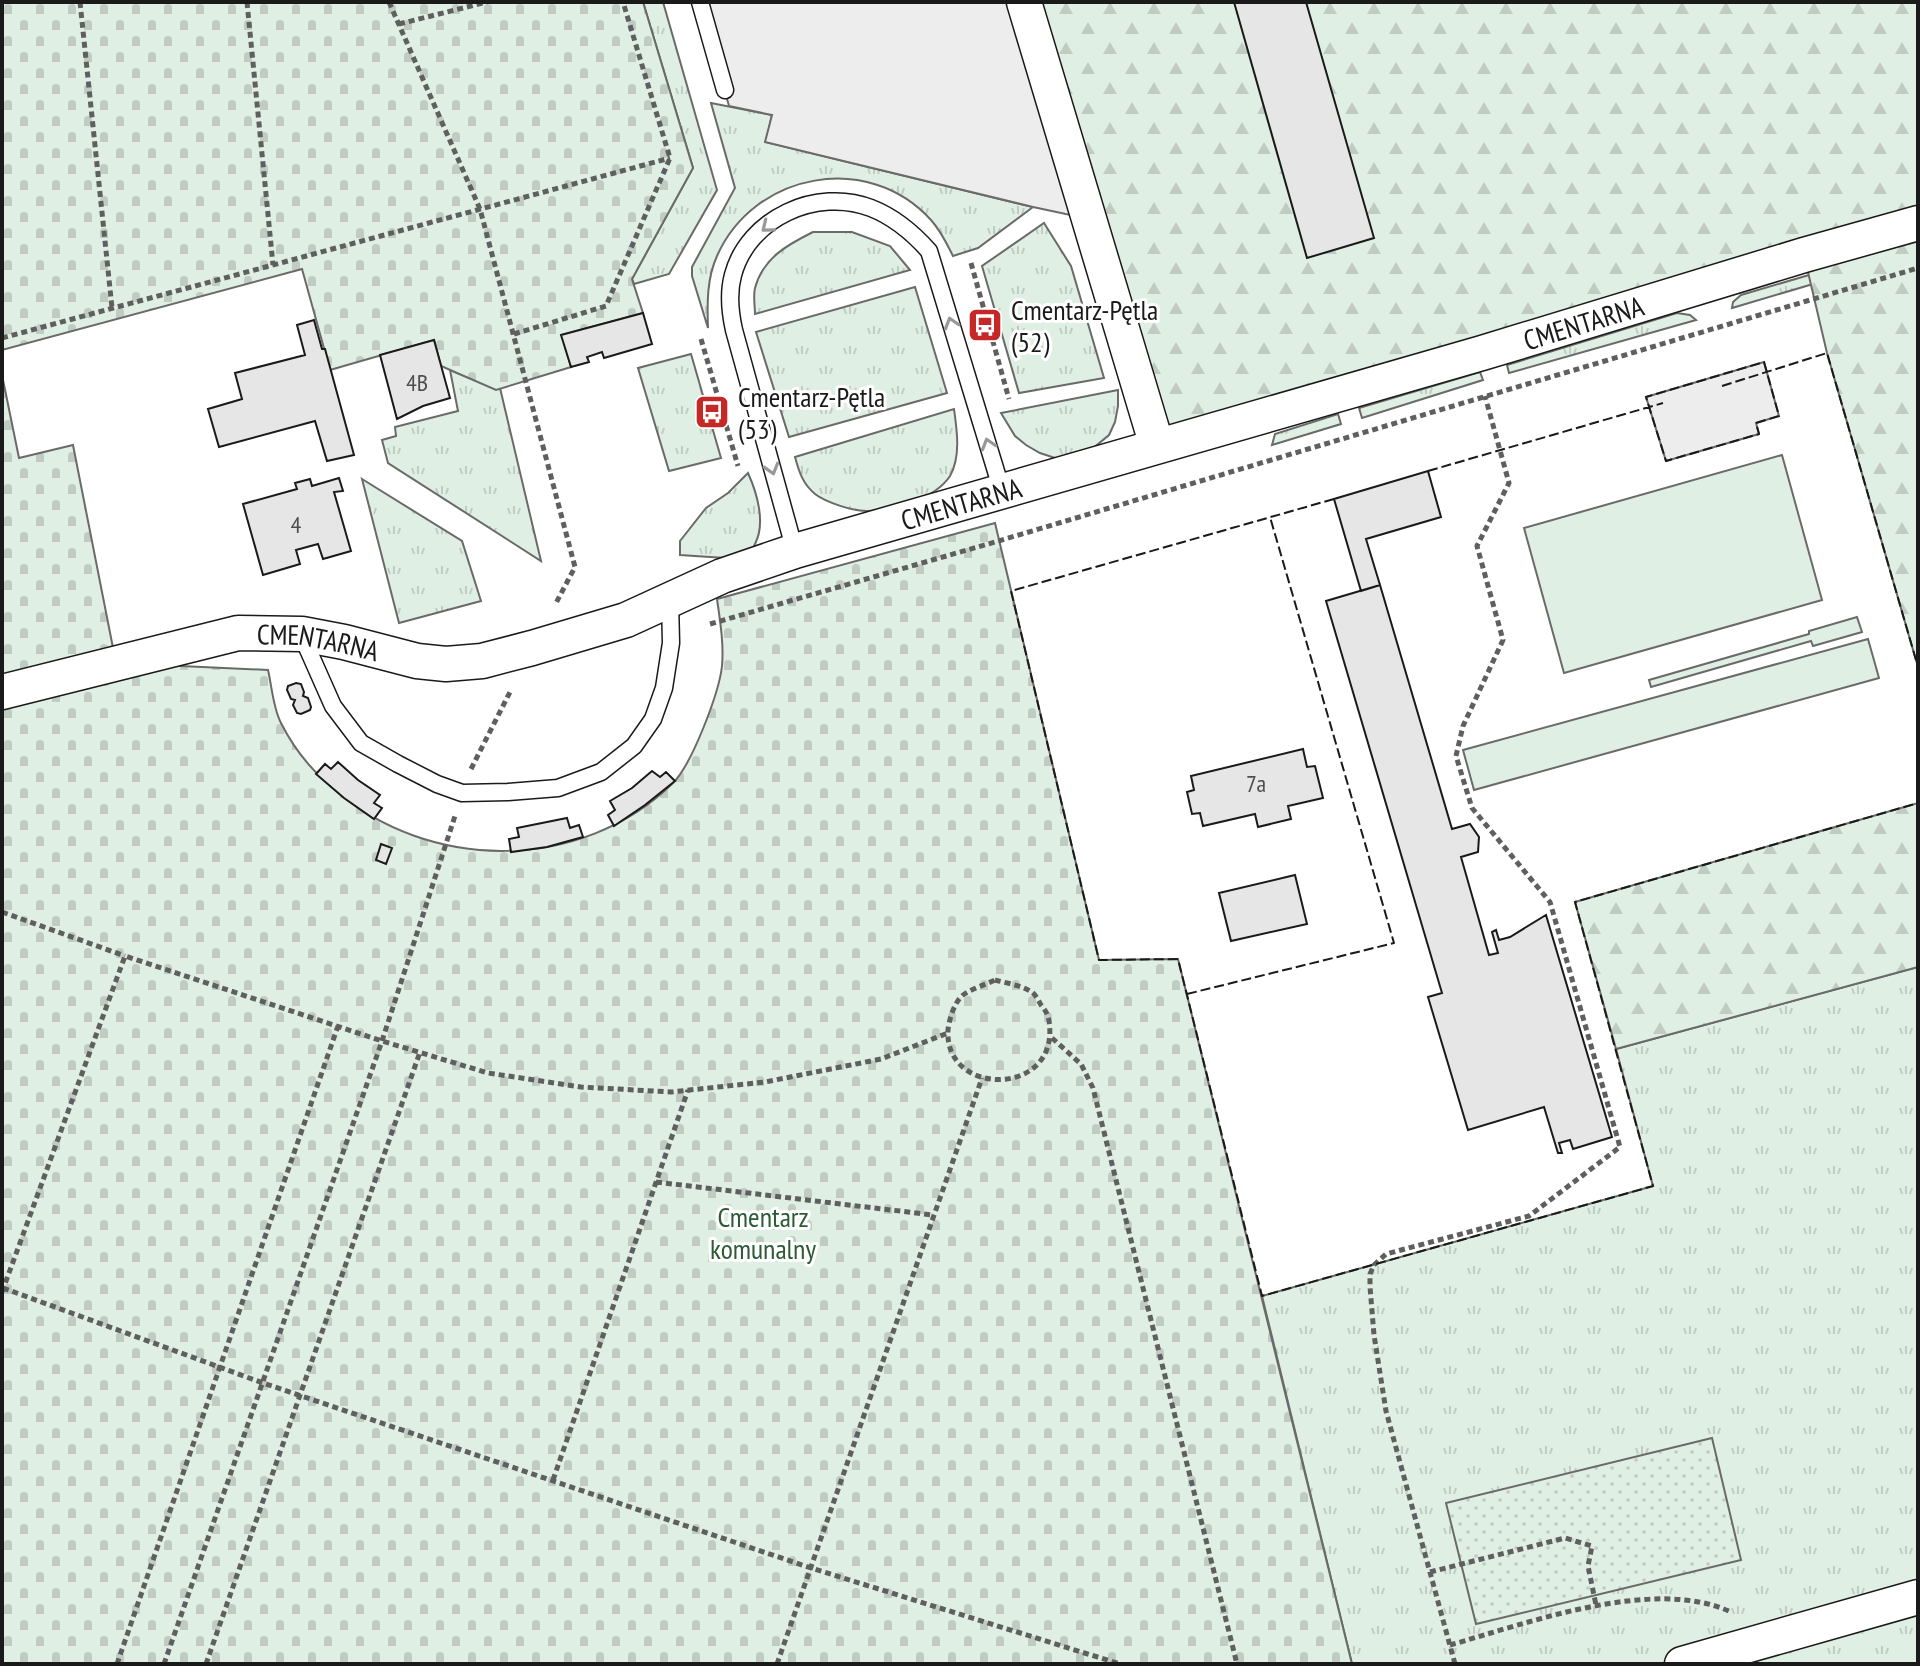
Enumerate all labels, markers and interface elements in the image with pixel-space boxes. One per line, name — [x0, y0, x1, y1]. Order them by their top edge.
one-way arrow — [761, 217, 776, 231]
street label: CMENTARNA — [1519, 286, 1649, 358]
place label: Cmentarz-Pętla (52) — [1011, 291, 1158, 360]
bus stop icon: Cmentarz-Pętla (52) — [966, 306, 1004, 344]
one-way arrow — [944, 317, 960, 330]
house number: 4B — [406, 367, 428, 398]
place label: Cmentarz-Pętla (53) — [738, 378, 885, 447]
bus stop icon: Cmentarz-Pętla (53) — [693, 393, 731, 431]
one-way arrow — [981, 438, 997, 451]
one-way arrow — [763, 462, 780, 476]
street label: CMENTARNA — [896, 468, 1026, 538]
house number: 4 — [291, 509, 302, 540]
street label: CMENTARNA — [257, 615, 384, 669]
house number: 7a — [1246, 768, 1266, 799]
park label: Cmentarz komunalny — [710, 1198, 816, 1267]

